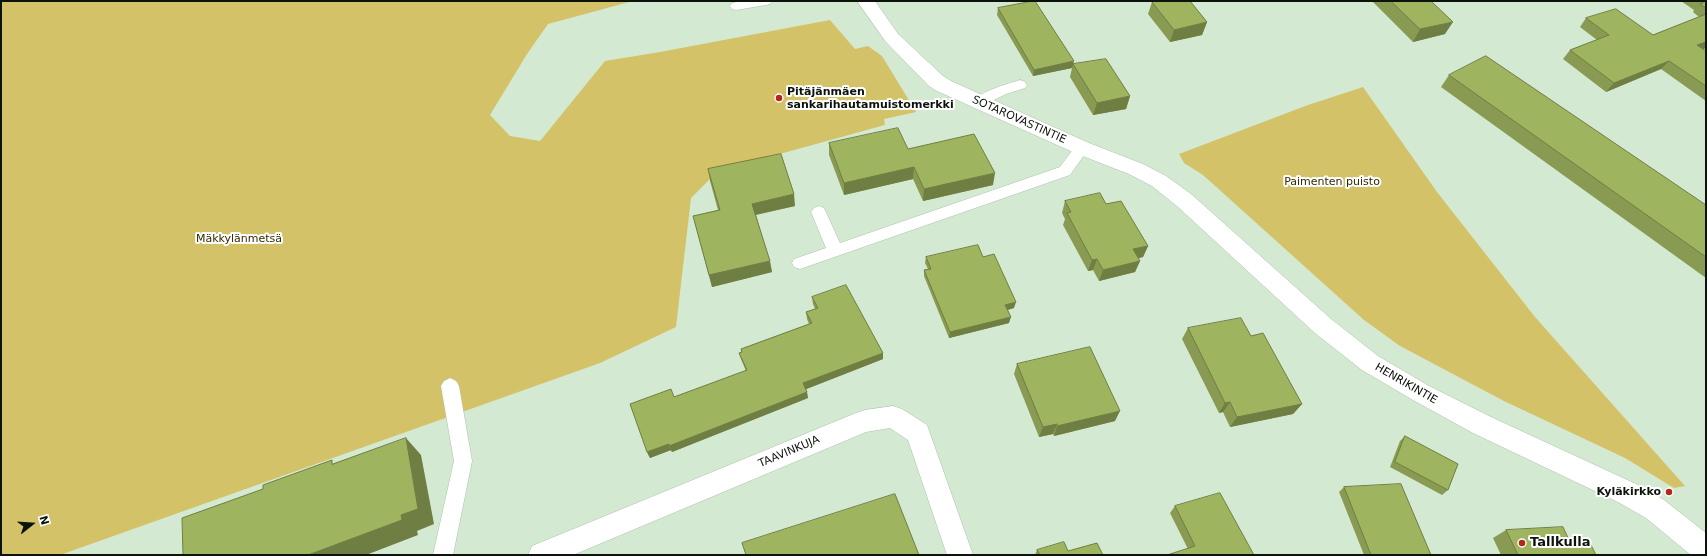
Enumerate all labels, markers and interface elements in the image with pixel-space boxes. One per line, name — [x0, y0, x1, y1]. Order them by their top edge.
place label: Pitäjänmäen sankarihautamuistomerkki — [787, 85, 954, 111]
marker: Pitäjänmäen sankarihautamuistomerkki — [774, 93, 784, 103]
street label: SOTAROVASTINTIE — [970, 93, 1068, 147]
park label: Paimenten puisto — [1284, 175, 1380, 189]
park label: Mäkkylänmetsä — [196, 232, 282, 246]
street label: HENRIKINTIE — [1372, 361, 1440, 407]
street label: TAAVINKUJA — [756, 433, 822, 471]
place label: Kyläkirkko — [1596, 485, 1661, 499]
marker: Kyläkirkko — [1664, 487, 1674, 497]
north arrow — [12, 504, 52, 544]
text: N — [36, 514, 52, 527]
place label: Tallkulla — [1530, 535, 1590, 551]
marker: Tallkulla — [1517, 538, 1527, 548]

